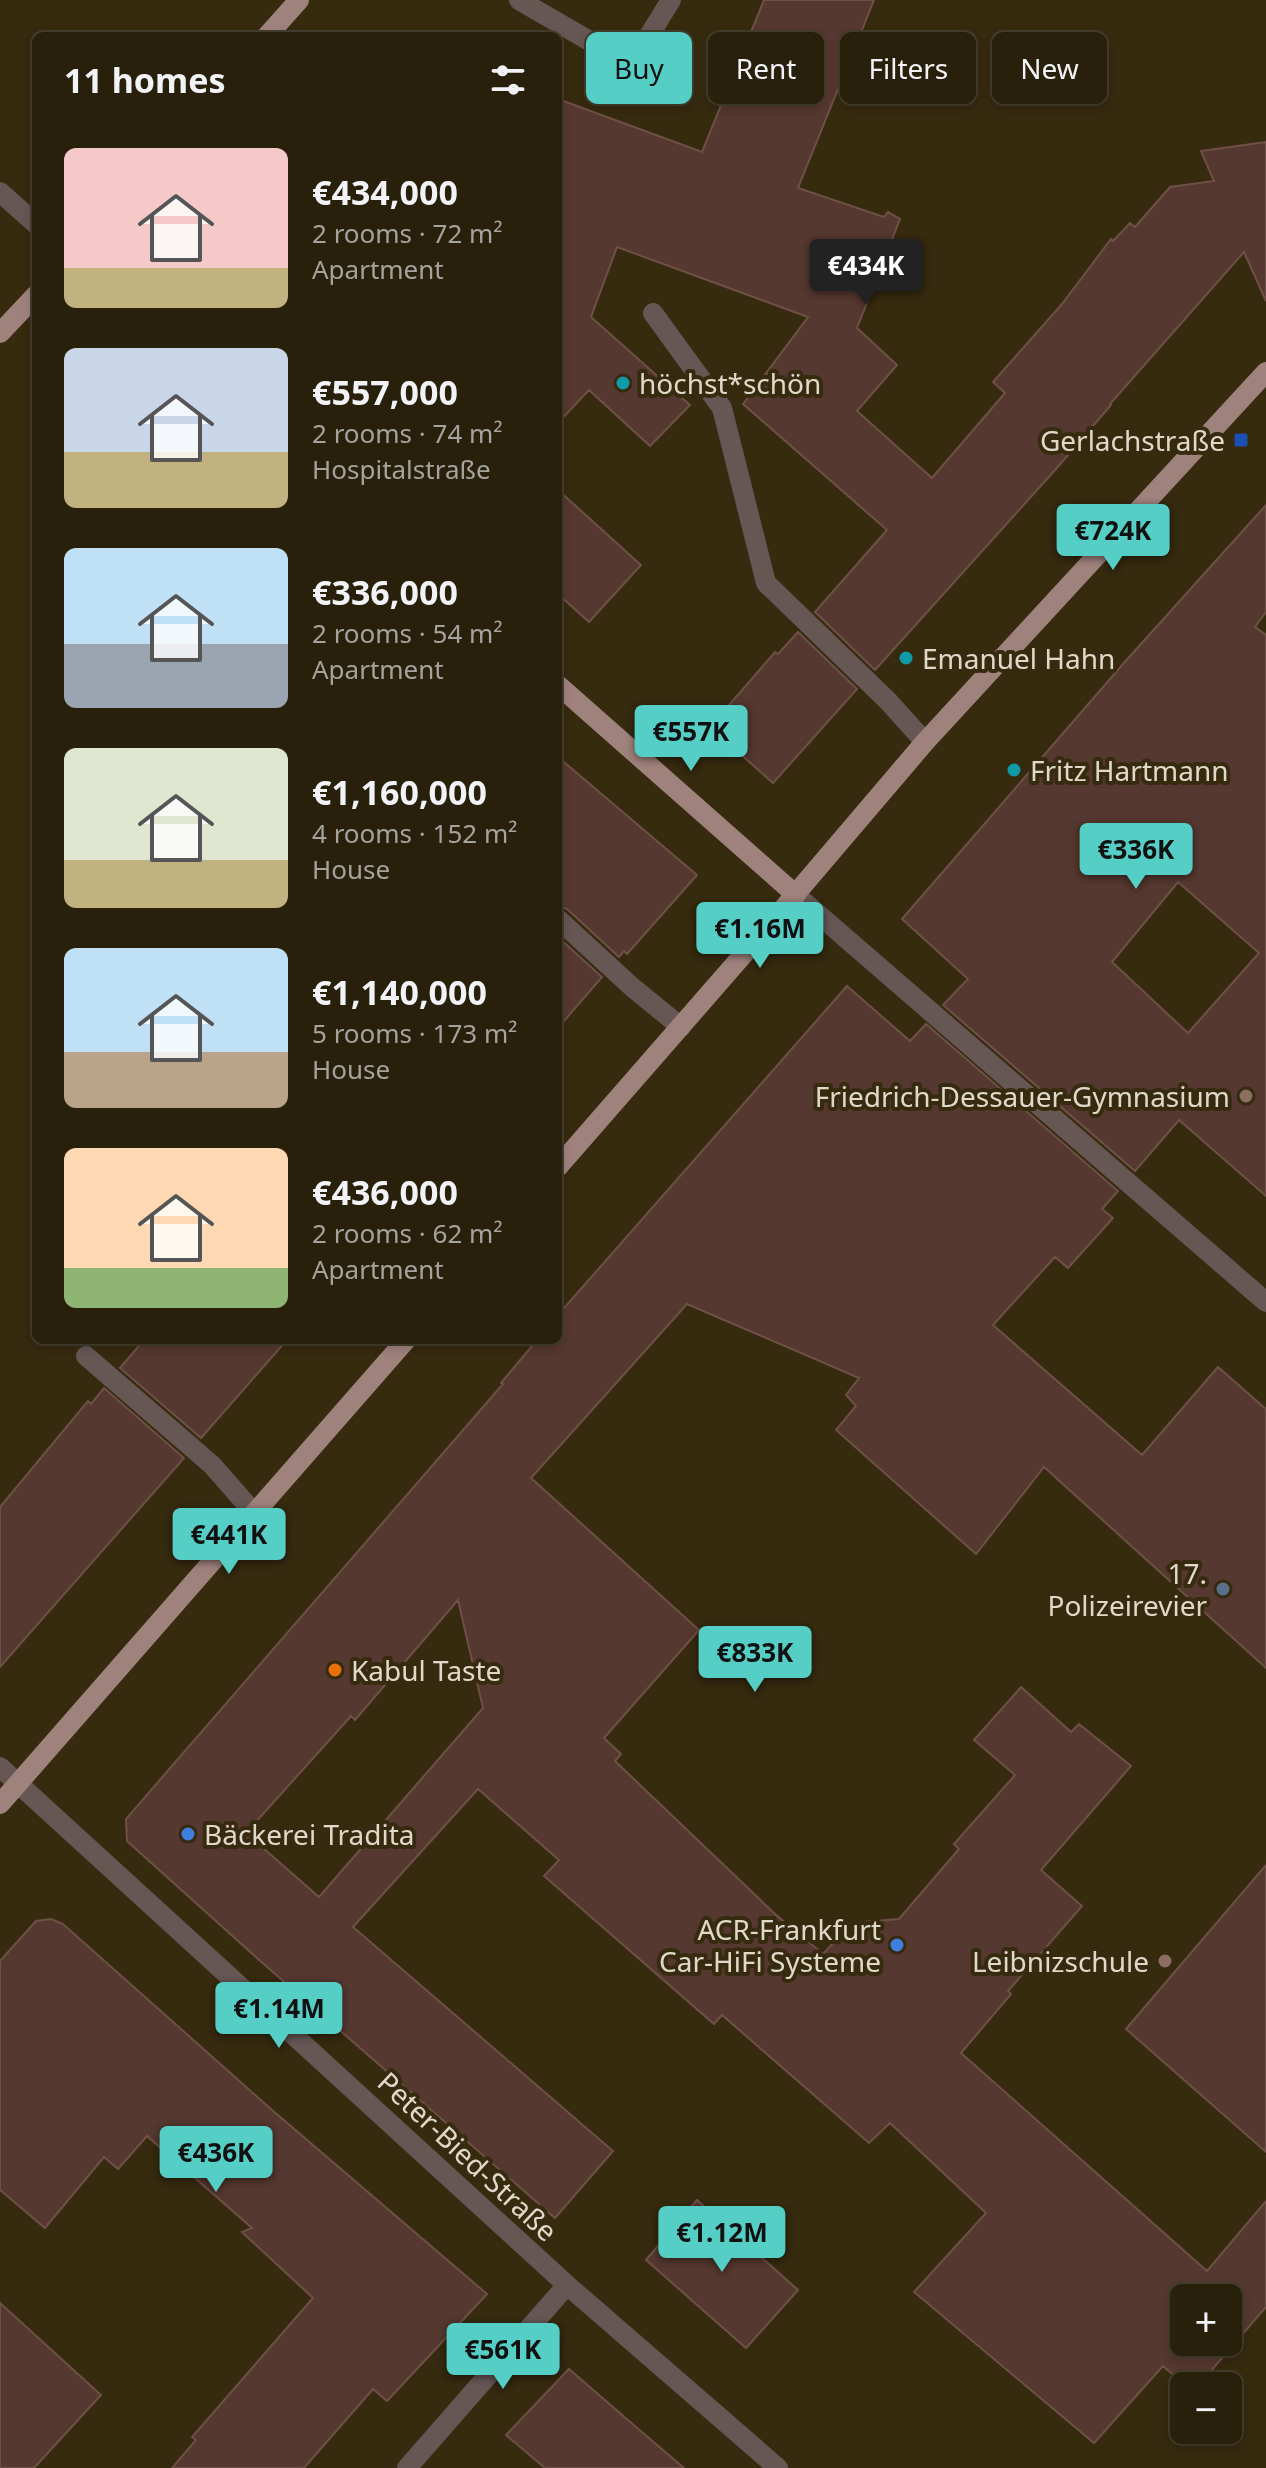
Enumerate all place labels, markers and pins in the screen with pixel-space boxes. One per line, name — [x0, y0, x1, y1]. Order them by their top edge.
pin: €434K — [810, 239, 922, 307]
place label: höchst*schön — [639, 364, 821, 402]
marker: höchst*schön — [614, 374, 632, 392]
place label: Gerlachstraße — [1040, 421, 1225, 459]
marker: Gerlachstraße — [1232, 431, 1250, 449]
pin: €724K — [1057, 504, 1169, 572]
place label: Emanuel Hahn — [922, 639, 1115, 677]
marker: Emanuel Hahn — [897, 649, 915, 667]
pin: €557K — [635, 705, 747, 773]
place label: Fritz Hartmann — [1030, 751, 1229, 789]
marker: Fritz Hartmann — [1005, 761, 1023, 779]
pin: €336K — [1080, 823, 1192, 891]
pin: €1.16M — [695, 902, 825, 970]
place label: Friedrich-Dessauer-Gymnasium — [815, 1077, 1230, 1115]
marker: Friedrich-Dessauer-Gymnasium — [1237, 1087, 1255, 1105]
pin: €441K — [173, 1508, 285, 1576]
place label: 17. Polizeirevier — [1047, 1554, 1207, 1624]
marker: 17. Polizeirevier — [1214, 1580, 1232, 1598]
pin: €833K — [699, 1626, 811, 1694]
place label: Kabul Taste — [351, 1651, 501, 1689]
marker: Kabul Taste — [326, 1661, 344, 1679]
place label: Bäckerei Tradita — [204, 1815, 415, 1853]
marker: Bäckerei Tradita — [179, 1825, 197, 1843]
place label: ACR-Frankfurt Car-HiFi Systeme — [659, 1910, 881, 1980]
marker: ACR-Frankfurt Car-HiFi Systeme — [888, 1936, 906, 1954]
place label: Leibnizschule — [972, 1942, 1149, 1980]
marker: Leibnizschule — [1156, 1952, 1174, 1970]
pin: €1.14M — [214, 1982, 344, 2050]
pin: €436K — [160, 2126, 272, 2194]
pin: €1.12M — [657, 2206, 787, 2274]
pin: €561K — [447, 2323, 559, 2391]

